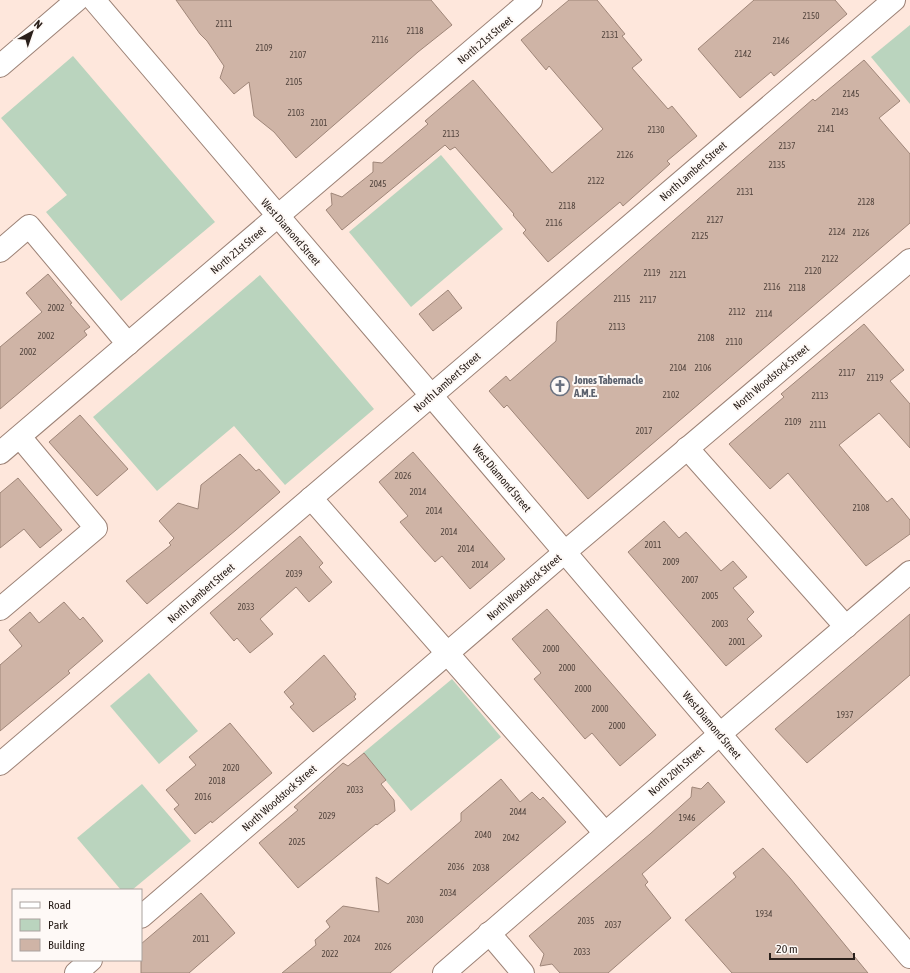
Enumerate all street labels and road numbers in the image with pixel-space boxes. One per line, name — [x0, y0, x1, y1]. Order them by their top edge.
street label: North 21st Street — [455, 14, 515, 66]
street label: North Lambert Street — [657, 139, 729, 203]
street label: West Diamond Street — [259, 196, 323, 268]
street label: North 21st Street — [208, 224, 268, 276]
street label: North Woodstock Street — [731, 342, 811, 412]
street label: North Lambert Street — [411, 350, 483, 414]
street label: West Diamond Street — [470, 442, 534, 514]
street label: North Woodstock Street — [484, 551, 564, 623]
street label: North Lambert Street — [165, 561, 237, 625]
street label: West Diamond Street — [680, 689, 744, 761]
street label: North 20th Street — [646, 744, 706, 798]
street label: North Woodstock Street — [239, 762, 319, 834]

